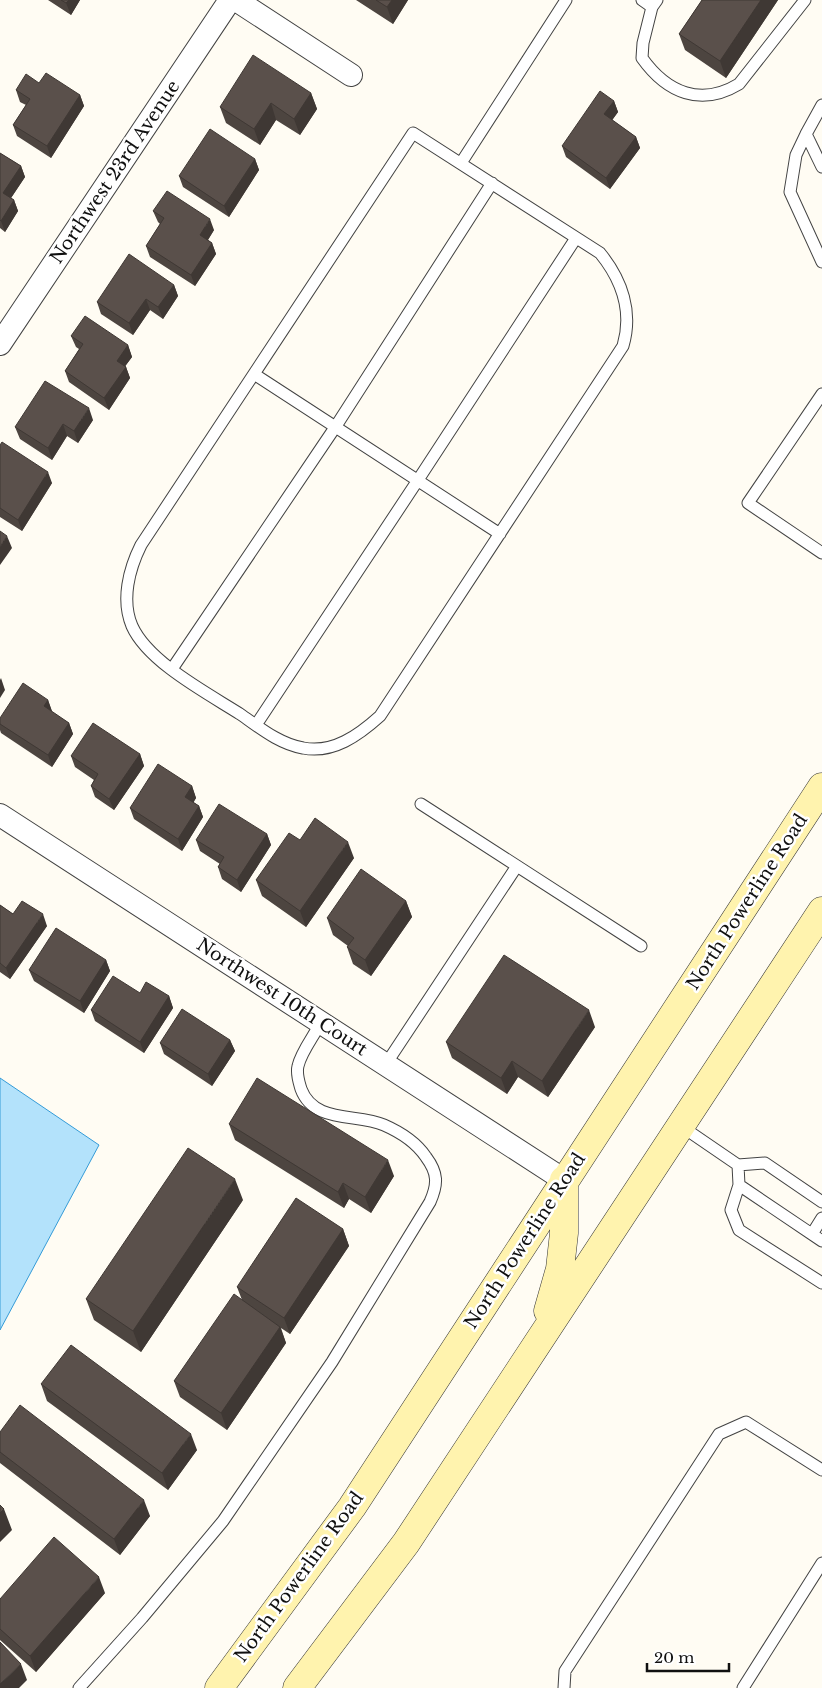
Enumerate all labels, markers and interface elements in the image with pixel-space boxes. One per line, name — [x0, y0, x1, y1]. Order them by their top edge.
street label: Northwest 23rd Avenue — [45, 76, 185, 268]
street label: North Powerline Road — [682, 810, 812, 994]
street label: Northwest 10th Court — [192, 934, 372, 1061]
street label: North Powerline Road — [460, 1149, 590, 1333]
street label: North Powerline Road — [230, 1487, 368, 1667]
scale bar — [647, 1640, 730, 1672]
text: 20 m — [654, 1648, 694, 1667]

